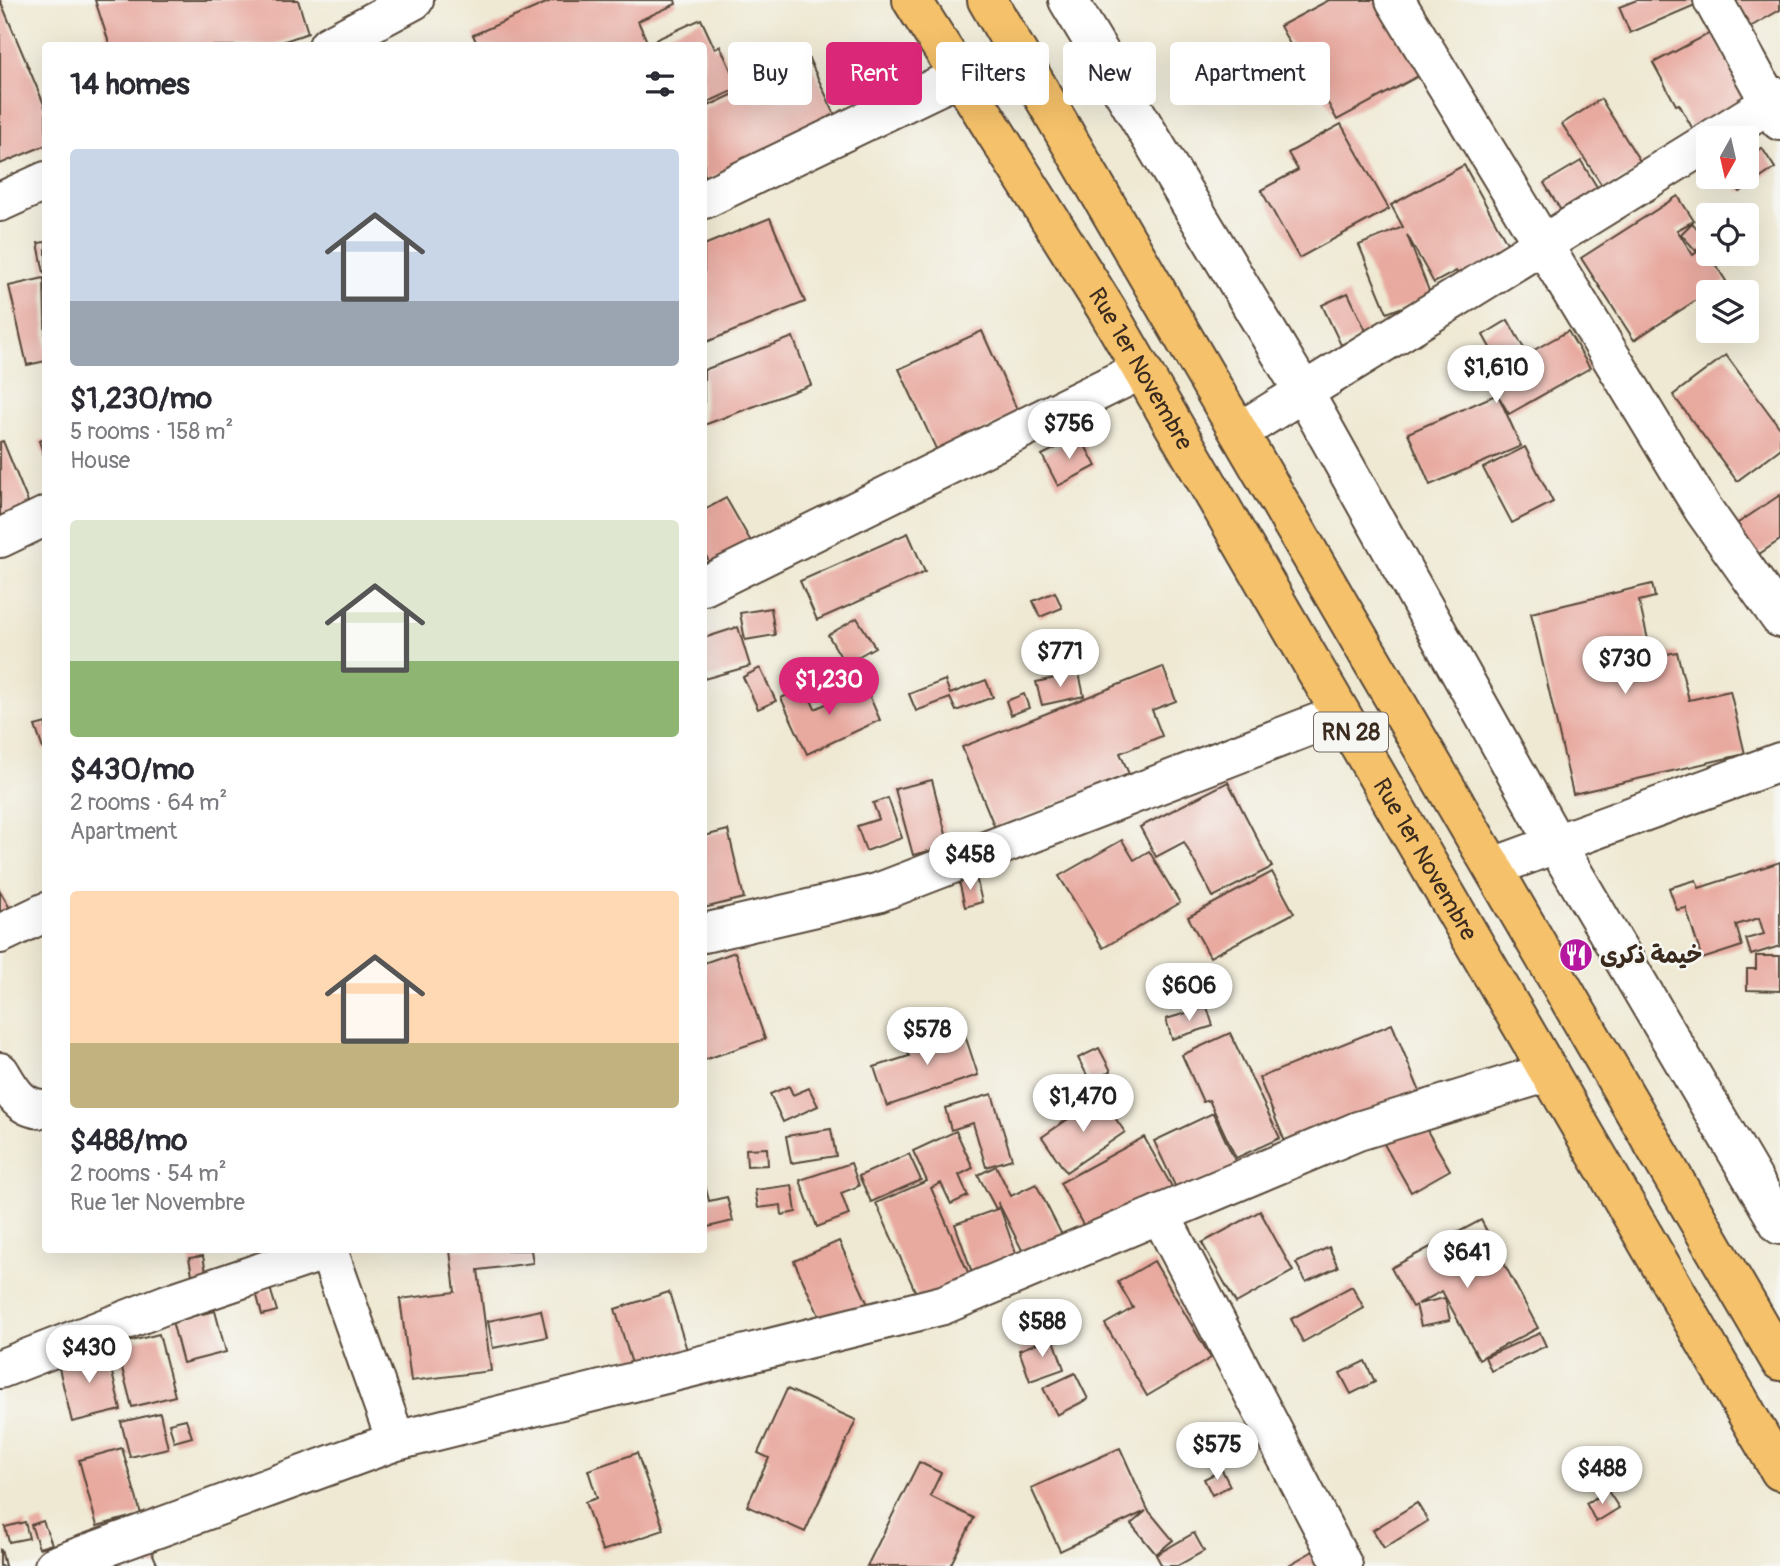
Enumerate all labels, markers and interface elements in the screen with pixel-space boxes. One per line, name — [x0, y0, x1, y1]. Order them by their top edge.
chip: Buy — [728, 42, 812, 105]
chip: Rent — [826, 42, 922, 105]
chip: Filters — [936, 42, 1049, 105]
chip: New — [1063, 42, 1156, 105]
chip: Apartment — [1170, 42, 1330, 105]
icon: filters — [641, 65, 679, 103]
text: 14 homes — [70, 66, 190, 103]
north arrow — [1696, 126, 1759, 189]
map controls — [1696, 126, 1759, 343]
icon: home — [312, 194, 438, 320]
button: locate — [1696, 203, 1759, 266]
button: layers — [1696, 280, 1759, 343]
street label: Rue 1er Novembre — [1082, 282, 1199, 455]
pin: $1,610 — [1439, 346, 1553, 405]
text: $1,610 — [1463, 353, 1529, 382]
text: $1,230/mo — [70, 380, 212, 417]
pin: $756 — [1028, 402, 1110, 461]
text: $756 — [1044, 409, 1094, 438]
text: 5 rooms · 158 m² — [70, 417, 233, 446]
text: House — [70, 446, 130, 475]
icon: home — [312, 565, 438, 691]
pin: $771 — [1019, 630, 1101, 689]
pin: $730 — [1584, 636, 1666, 696]
text: $771 — [1037, 637, 1083, 666]
text: $730 — [1598, 644, 1652, 673]
pin: $1,230 — [772, 658, 886, 717]
text: $1,230 — [795, 665, 863, 694]
road number: RN 28 — [1314, 712, 1388, 752]
text: $430/mo — [70, 751, 194, 788]
street label: Rue 1er Novembre — [1367, 773, 1484, 946]
text: 2 rooms · 64 m² — [70, 788, 227, 817]
text: Apartment — [70, 817, 177, 846]
pin: $458 — [929, 832, 1011, 892]
text: $458 — [945, 840, 995, 869]
icon: home — [312, 936, 438, 1062]
restaurant icon: خيمة ذكرى — [1557, 936, 1595, 974]
place label: خيمة ذكرى — [1600, 941, 1702, 970]
pin: $606 — [1148, 964, 1230, 1023]
text: $606 — [1162, 971, 1216, 1000]
pin: $578 — [886, 1007, 968, 1067]
text: $578 — [903, 1015, 951, 1044]
pin: $1,470 — [1026, 1074, 1140, 1134]
text: $1,470 — [1049, 1082, 1117, 1111]
text: $488/mo — [70, 1122, 187, 1159]
text: 2 rooms · 54 m² — [70, 1159, 227, 1188]
text: Rue 1er Novembre — [70, 1188, 245, 1217]
pin: $641 — [1426, 1230, 1508, 1290]
text: $641 — [1443, 1238, 1491, 1267]
pin: $588 — [1001, 1300, 1083, 1359]
text: $588 — [1018, 1307, 1066, 1336]
pin: $430 — [48, 1326, 130, 1385]
text: $430 — [62, 1333, 116, 1362]
pin: $575 — [1176, 1422, 1258, 1482]
text: $575 — [1192, 1430, 1242, 1459]
pin: $488 — [1561, 1446, 1643, 1506]
text: $488 — [1578, 1454, 1627, 1483]

